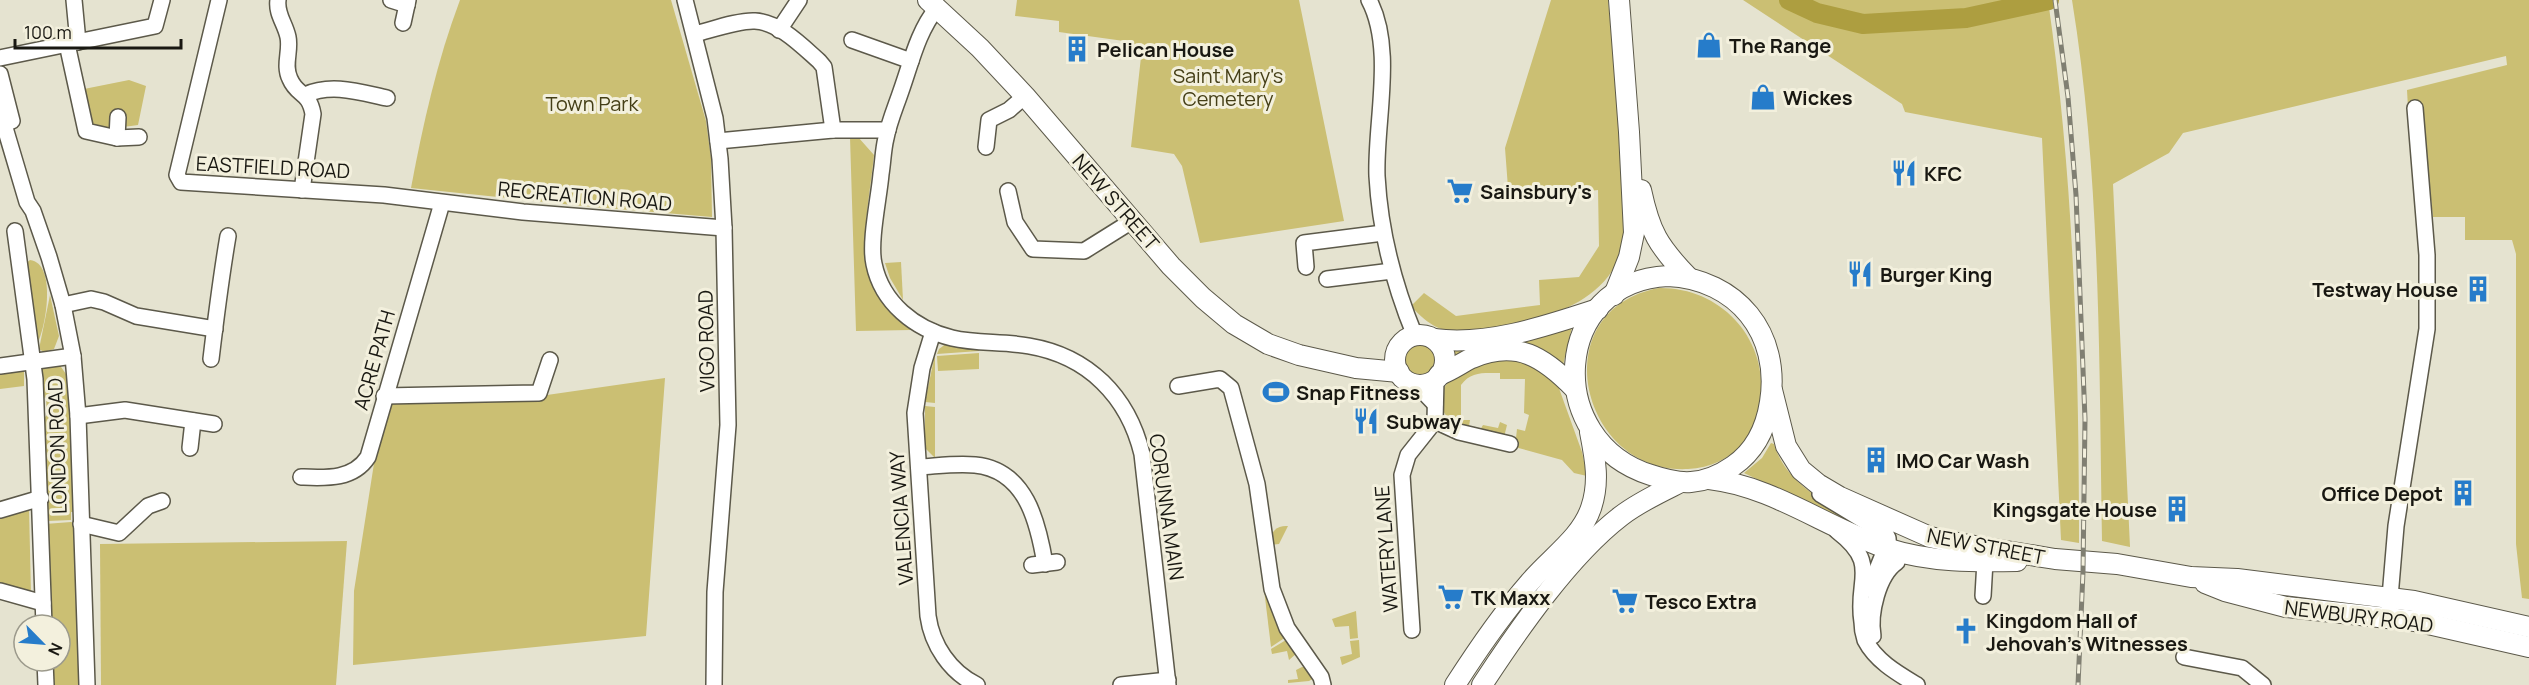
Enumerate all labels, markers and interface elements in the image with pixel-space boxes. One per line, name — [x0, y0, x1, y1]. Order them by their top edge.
scale bar — [15, 12, 182, 50]
text: 100 m — [24, 20, 72, 44]
shop icon: The Range — [1694, 30, 1724, 60]
place label: The Range — [1729, 32, 1831, 59]
building icon: Pelican House — [1062, 34, 1092, 64]
place label: Pelican House — [1097, 36, 1234, 63]
park label: Saint Mary's Cemetery — [1173, 62, 1283, 112]
shop icon: Wickes — [1748, 82, 1778, 112]
place label: Wickes — [1783, 84, 1853, 111]
park label: Town Park — [546, 90, 640, 117]
street label: NEW STREET — [1067, 148, 1165, 256]
street label: EASTFIELD ROAD — [195, 149, 351, 185]
restaurant icon: KFC — [1889, 158, 1919, 188]
place label: KFC — [1924, 160, 1962, 187]
street label: RECREATION ROAD — [497, 175, 673, 217]
supermarket icon: Sainsbury's — [1445, 176, 1475, 206]
place label: Sainsbury's — [1480, 178, 1592, 205]
restaurant icon: Burger King — [1845, 259, 1875, 289]
place label: Burger King — [1880, 261, 1992, 288]
building icon: Testway House — [2463, 274, 2493, 304]
place label: Testway House — [2312, 276, 2458, 303]
street label: VIGO ROAD — [692, 290, 720, 392]
street label: ACRE PATH — [347, 307, 401, 413]
street label: LONDON ROAD — [41, 377, 73, 515]
sports icon: Snap Fitness — [1261, 377, 1291, 407]
place label: Snap Fitness — [1296, 379, 1420, 406]
restaurant icon: Subway — [1351, 406, 1381, 436]
place label: Subway — [1386, 408, 1462, 435]
street label: CORUNNA MAIN — [1143, 432, 1191, 582]
building icon: IMO Car Wash — [1861, 445, 1891, 475]
place label: IMO Car Wash — [1896, 447, 2029, 474]
street label: VALENCIA WAY — [883, 449, 919, 586]
building icon: Office Depot — [2448, 478, 2478, 508]
place label: Office Depot — [2321, 480, 2443, 507]
street label: WATERY LANE — [1368, 485, 1404, 613]
building icon: Kingsgate House — [2162, 494, 2192, 524]
place label: Kingsgate House — [1993, 496, 2157, 523]
street label: NEW STREET — [1925, 521, 2047, 571]
supermarket icon: TK Maxx — [1436, 582, 1466, 612]
place label: TK Maxx — [1471, 584, 1550, 611]
supermarket icon: Tesco Extra — [1610, 586, 1640, 616]
place label: Tesco Extra — [1645, 588, 1757, 615]
street label: NEWBURY ROAD — [2283, 593, 2435, 639]
place label: Kingdom Hall of Jehovah's Witnesses — [1986, 607, 2188, 657]
north arrow — [12, 613, 72, 673]
church icon: Kingdom Hall of Jehovah's Witnesses — [1951, 616, 1981, 646]
text: N — [43, 639, 68, 659]

